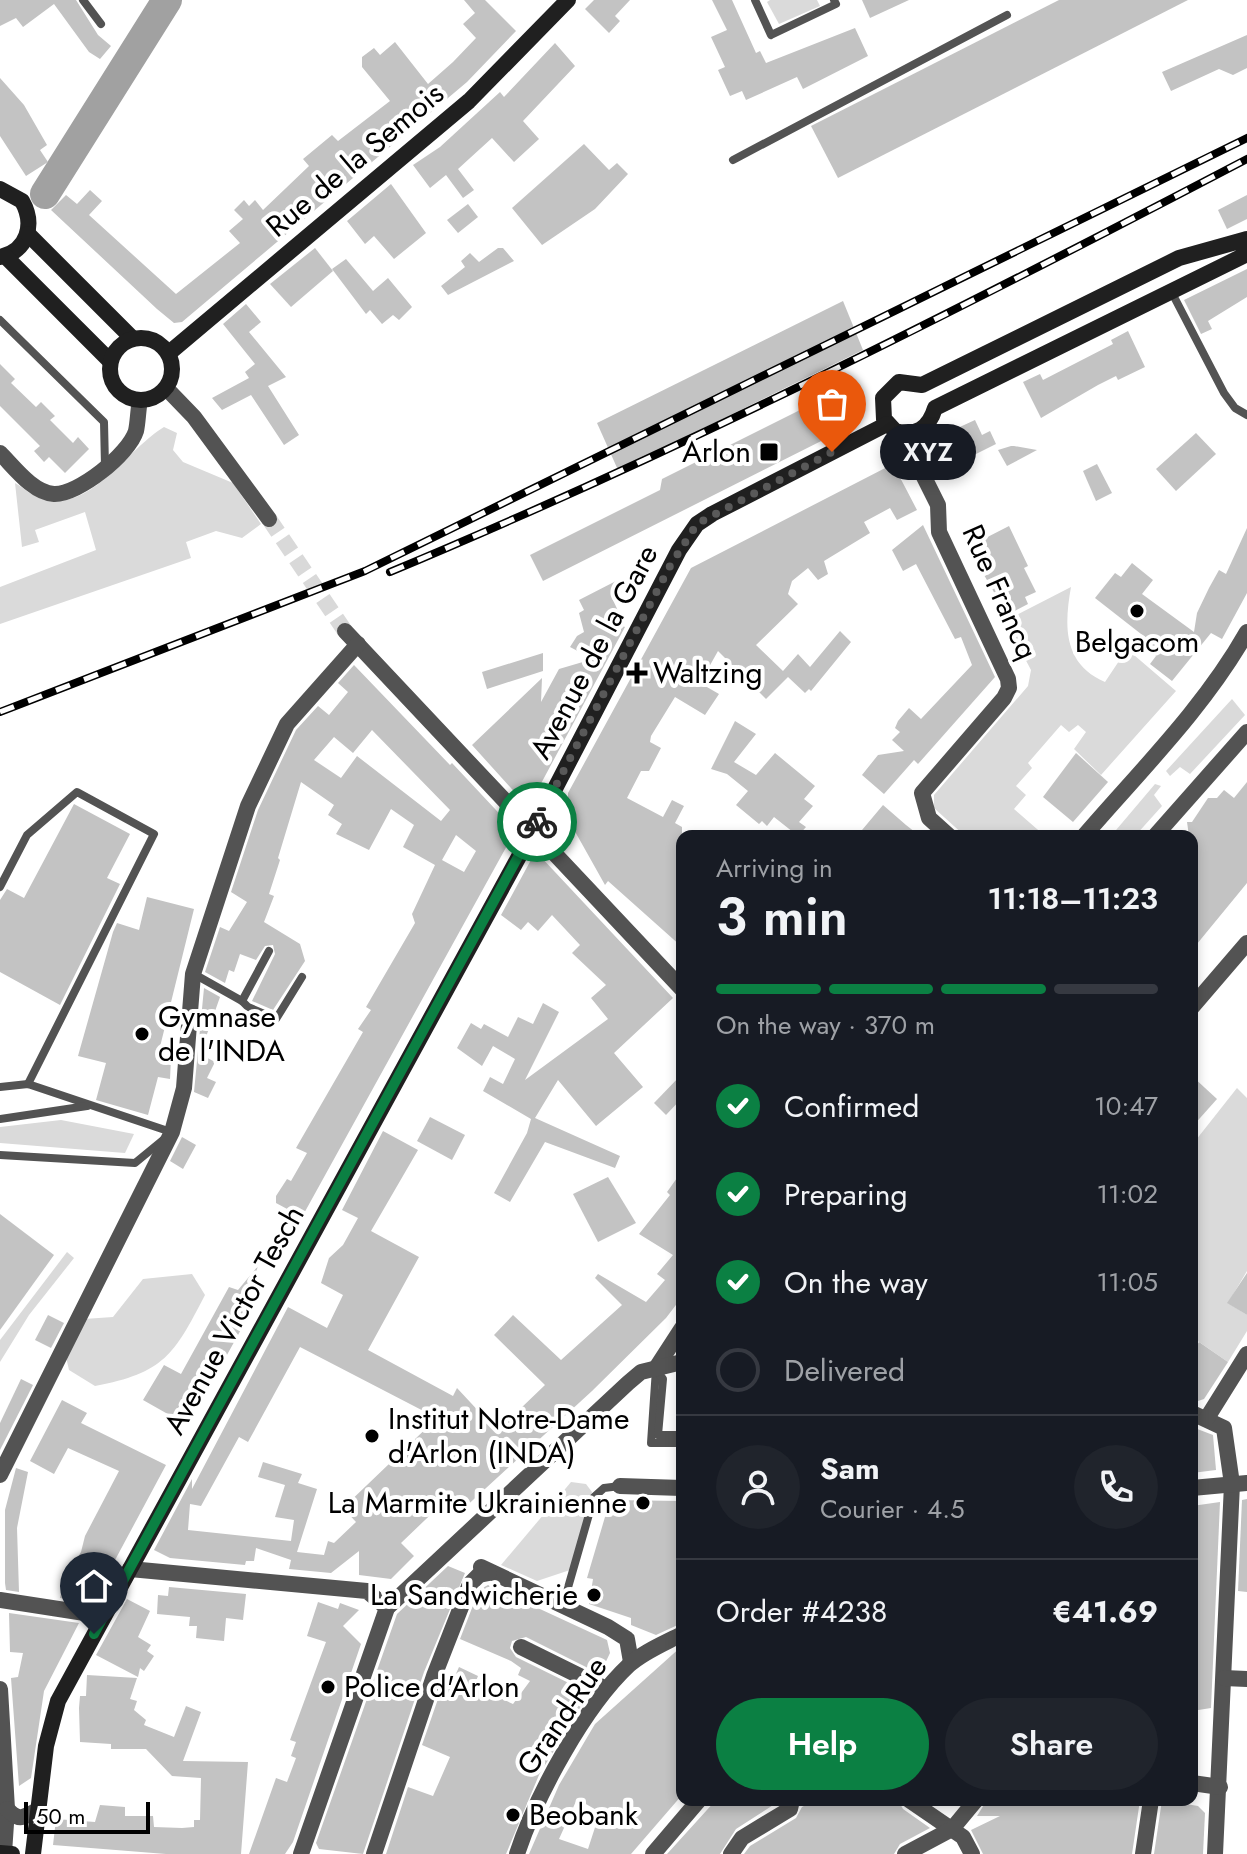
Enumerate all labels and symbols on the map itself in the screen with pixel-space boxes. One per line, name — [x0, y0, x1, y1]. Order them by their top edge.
street label: Rue de la Semois — [256, 72, 453, 247]
pin — [798, 370, 866, 452]
callout: XYZ — [880, 424, 976, 480]
place label: Arlon — [682, 430, 751, 473]
marker: Arlon — [758, 441, 780, 463]
street label: Rue Francq — [952, 518, 1049, 666]
street label: Avenue de la Gare — [519, 537, 668, 767]
marker: Belgacom — [1128, 602, 1146, 620]
place label: Belgacom — [1075, 620, 1199, 663]
place label: Waltzing — [653, 651, 763, 694]
marker: Waltzing — [628, 664, 646, 682]
courier — [497, 782, 577, 862]
place label: Gymnase de l'INDA — [158, 995, 285, 1072]
marker: Gymnase de l'INDA — [133, 1025, 151, 1043]
street label: Avenue Victor Tesch — [153, 1197, 314, 1442]
place label: Institut Notre-Dame d'Arlon (INDA) — [388, 1397, 629, 1474]
marker: Institut Notre-Dame d'Arlon (INDA) — [363, 1427, 381, 1445]
place label: La Marmite Ukrainienne — [328, 1481, 627, 1524]
marker: La Marmite Ukrainienne — [634, 1494, 652, 1512]
pin — [60, 1552, 128, 1634]
place label: La Sandwicherie — [370, 1573, 578, 1616]
marker: La Sandwicherie — [585, 1586, 603, 1604]
street label: Grand-Rue — [506, 1648, 617, 1784]
place label: Police d'Arlon — [344, 1665, 520, 1708]
marker: Police d'Arlon — [319, 1678, 337, 1696]
place label: Beobank — [529, 1793, 639, 1836]
scale bar — [24, 1798, 150, 1834]
marker: Beobank — [504, 1806, 522, 1824]

